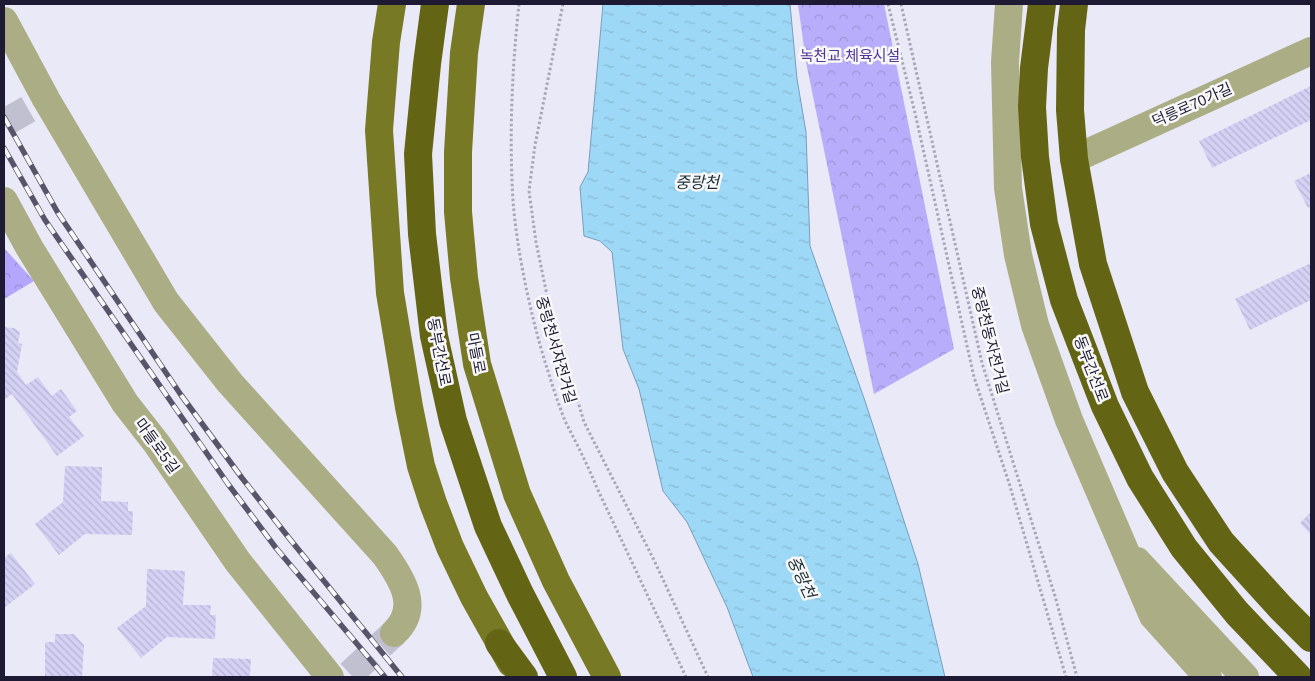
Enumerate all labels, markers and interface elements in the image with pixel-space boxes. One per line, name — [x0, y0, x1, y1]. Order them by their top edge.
park label: 녹천교 체육시설 — [800, 47, 900, 64]
street label: 덕릉로70가길 — [1149, 79, 1234, 130]
water label: 중랑천 — [675, 174, 721, 191]
street label: 중랑천동자전거길 — [969, 284, 1012, 395]
street label: 중랑천서자전거길 — [533, 294, 580, 405]
street label: 동부간선로 — [425, 316, 454, 387]
street label: 마들로 — [464, 331, 489, 375]
street label: 동부간선로 — [1071, 334, 1112, 404]
street label: 마들로5길 — [132, 415, 183, 476]
water label: 중랑천 — [785, 554, 820, 603]

